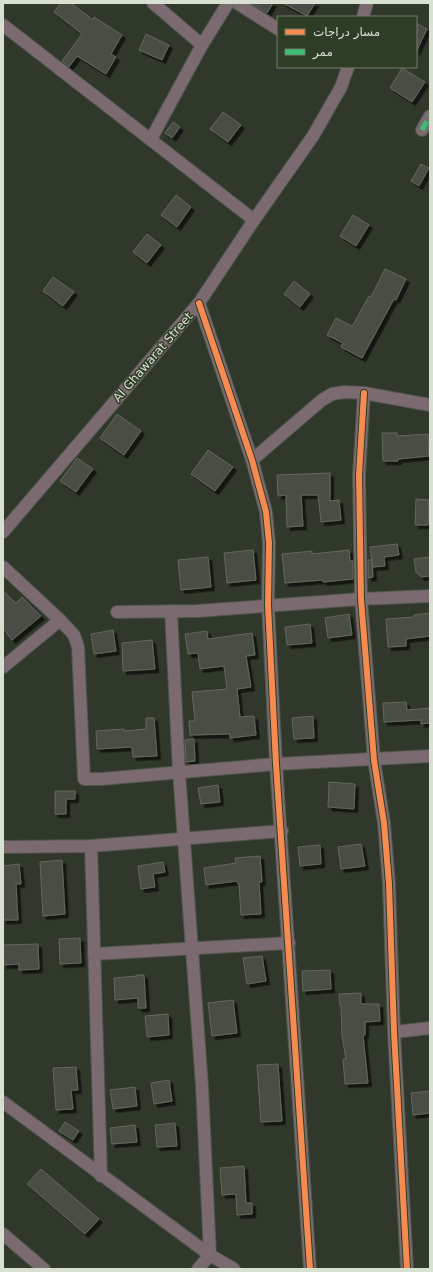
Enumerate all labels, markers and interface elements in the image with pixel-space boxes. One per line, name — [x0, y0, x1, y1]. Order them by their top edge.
legend — [277, 16, 417, 68]
text: مسار دراجات — [313, 25, 380, 40]
text: ممر — [312, 45, 333, 60]
street label: Al Ghawarat Street — [110, 309, 196, 405]

